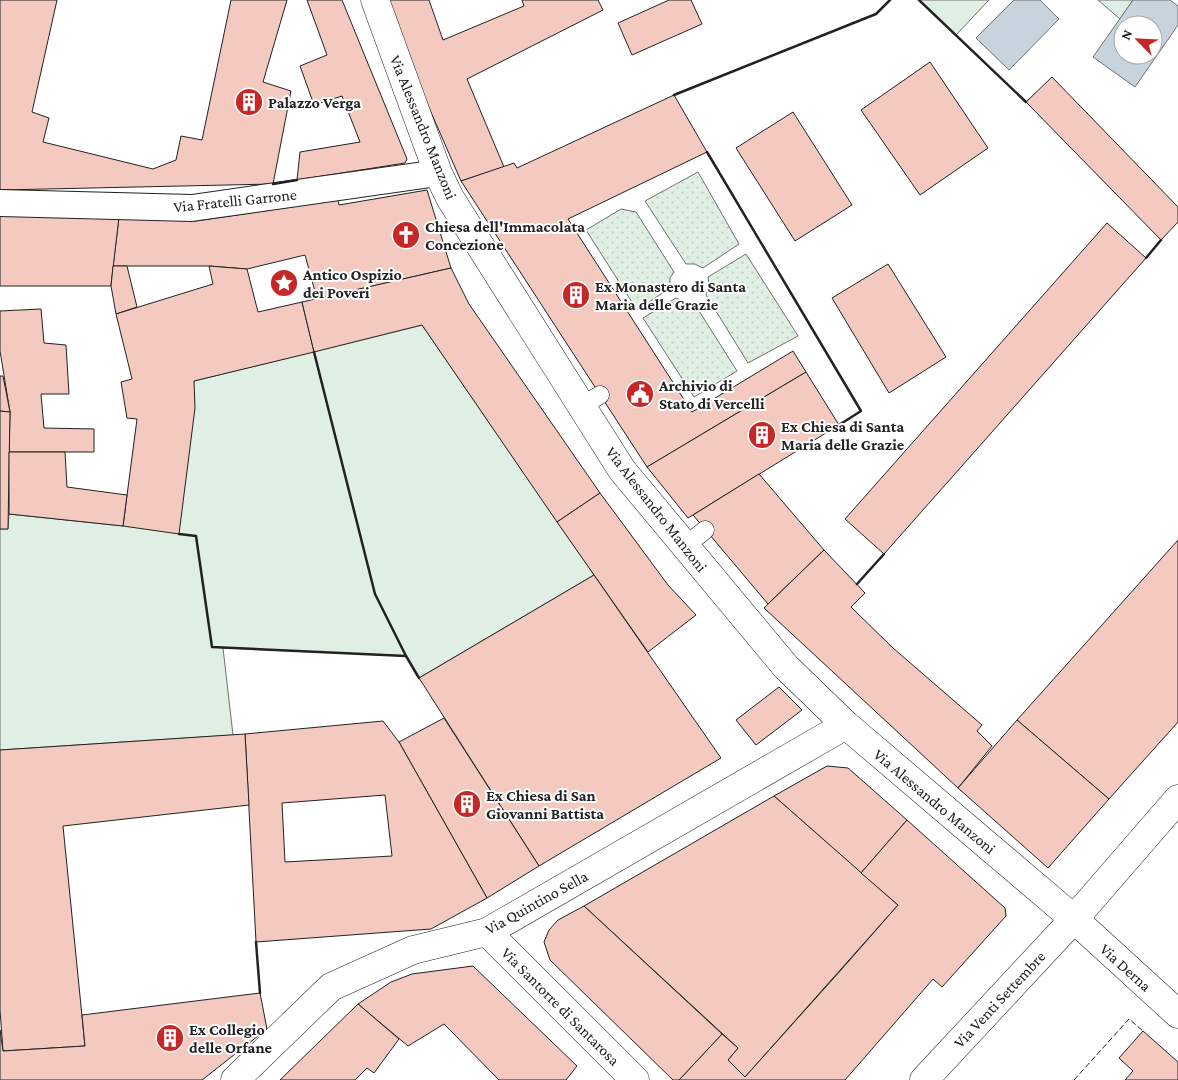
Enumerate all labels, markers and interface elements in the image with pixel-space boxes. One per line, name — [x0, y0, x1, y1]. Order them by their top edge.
north arrow — [1113, 15, 1163, 65]
text: N — [1117, 27, 1136, 42]
street label: Via Alessandro Manzoni — [387, 53, 460, 202]
building icon: Palazzo Verga — [234, 87, 264, 117]
place label: Palazzo Verga — [268, 94, 361, 111]
street label: Via Fratelli Garrone — [173, 186, 298, 215]
place label: Chiesa dell'Immacolata Concezione — [425, 218, 585, 253]
church icon: Chiesa dell'Immacolata Concezione — [391, 220, 421, 250]
place label: Antico Ospizio dei Poveri — [302, 266, 402, 301]
place icon: Antico Ospizio dei Poveri — [269, 268, 299, 298]
place label: Ex Monastero di Santa Maria delle Grazie — [595, 278, 746, 313]
building icon: Ex Monastero di Santa Maria delle Grazie — [561, 280, 591, 310]
place label: Archivio di Stato di Vercelli — [658, 377, 765, 412]
public building icon: Archivio di Stato di Vercelli — [625, 379, 655, 409]
place label: Ex Chiesa di Santa Maria delle Grazie — [781, 418, 905, 453]
building icon: Ex Chiesa di Santa Maria delle Grazie — [747, 420, 777, 450]
street label: Via Alessandro Manzoni — [603, 443, 711, 575]
street label: Via Alessandro Manzoni — [870, 745, 999, 857]
place label: Ex Chiesa di San Giovanni Battista — [486, 787, 604, 822]
building icon: Ex Chiesa di San Giovanni Battista — [452, 789, 482, 819]
street label: Via Quintino Sella — [482, 867, 591, 938]
street label: Via Derna — [1097, 940, 1155, 995]
street label: Via Santorre di Santarosa — [498, 944, 624, 1069]
street label: Via Venti Settembre — [950, 948, 1048, 1051]
place label: Ex Collegio delle Orfane — [189, 1021, 273, 1056]
building icon: Ex Collegio delle Orfane — [155, 1023, 185, 1053]

